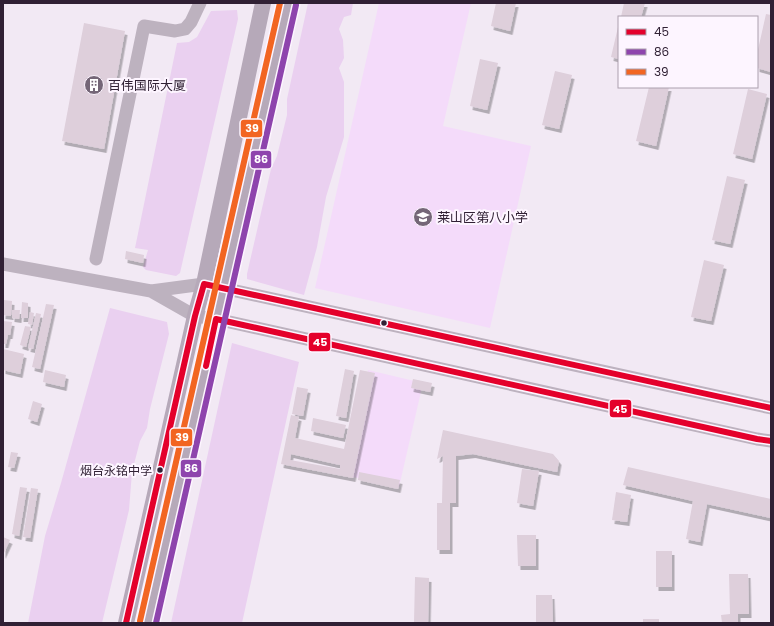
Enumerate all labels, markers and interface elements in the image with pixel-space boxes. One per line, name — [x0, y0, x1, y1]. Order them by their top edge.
legend — [618, 16, 758, 88]
text: 45 — [654, 23, 669, 40]
text: 86 — [654, 43, 669, 60]
text: 39 — [654, 63, 669, 80]
building icon: 百伟国际大厦 — [83, 74, 105, 96]
place label: 百伟国际大厦 — [108, 76, 186, 95]
line badge: 39 — [240, 119, 263, 138]
text: 39 — [245, 120, 259, 136]
line badge: 86 — [250, 150, 272, 169]
text: 86 — [254, 151, 268, 167]
school or university icon: 莱山区第八小学 — [412, 206, 434, 228]
place label: 莱山区第八小学 — [437, 208, 528, 227]
unlabelled marker — [379, 318, 389, 328]
line badge: 45 — [308, 332, 331, 352]
text: 45 — [313, 334, 327, 350]
line badge: 45 — [609, 399, 632, 418]
text: 45 — [613, 401, 627, 417]
line badge: 39 — [170, 428, 193, 447]
text: 39 — [175, 429, 189, 445]
line badge: 86 — [180, 459, 202, 478]
text: 86 — [184, 460, 198, 476]
place label: 烟台永铭中学 — [80, 462, 152, 479]
marker: 烟台永铭中学 — [155, 465, 165, 475]

